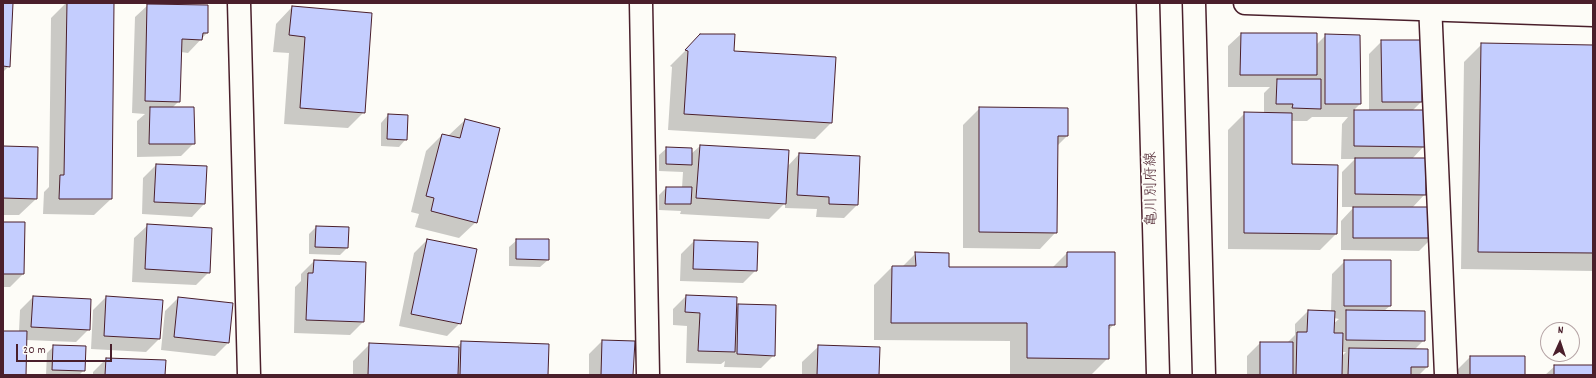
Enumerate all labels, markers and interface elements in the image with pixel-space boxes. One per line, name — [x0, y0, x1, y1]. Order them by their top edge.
street label: 亀川別府線 — [1143, 151, 1163, 227]
north arrow — [1540, 322, 1580, 362]
text: N — [1557, 323, 1564, 339]
scale bar — [18, 336, 114, 362]
text: 20 m — [23, 342, 46, 359]

